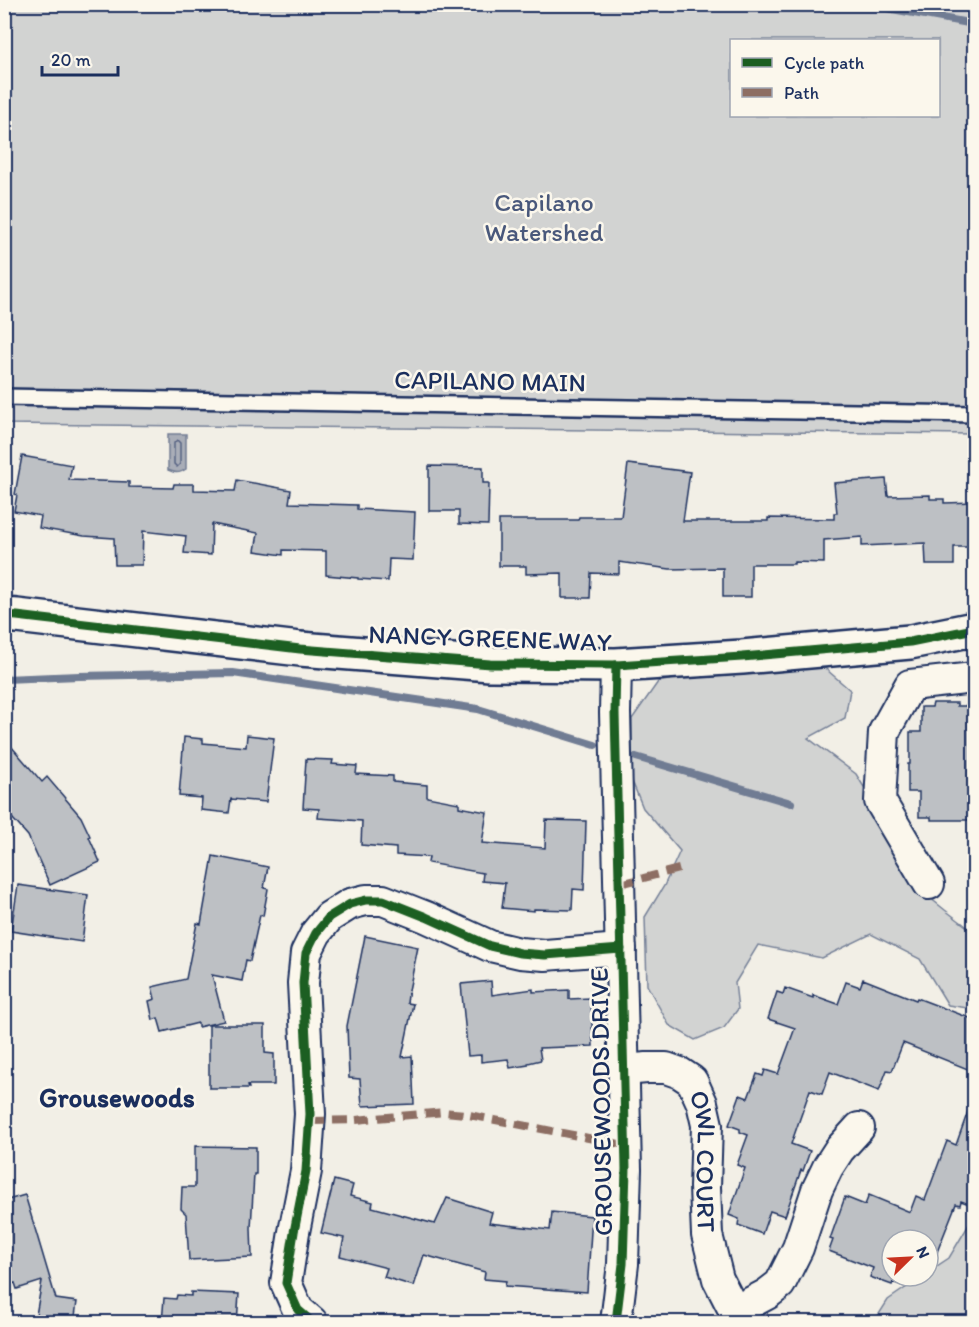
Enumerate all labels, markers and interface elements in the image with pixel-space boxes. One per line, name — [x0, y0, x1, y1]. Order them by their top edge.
scale bar — [42, 39, 118, 77]
legend — [730, 39, 940, 117]
text: 20 m — [51, 49, 91, 71]
text: Cycle path — [784, 52, 865, 74]
text: Path — [784, 82, 819, 104]
park label: Capilano Watershed — [485, 186, 603, 248]
street label: CAPILANO MAIN — [394, 363, 586, 399]
street label: NANCY GREENE WAY — [368, 618, 612, 658]
street label: GROUSEWOODS DRIVE — [583, 967, 619, 1237]
district label: Grousewoods — [39, 1081, 195, 1114]
street label: OWL COURT — [682, 1085, 724, 1233]
north arrow — [880, 1228, 940, 1288]
text: N — [912, 1243, 934, 1261]

